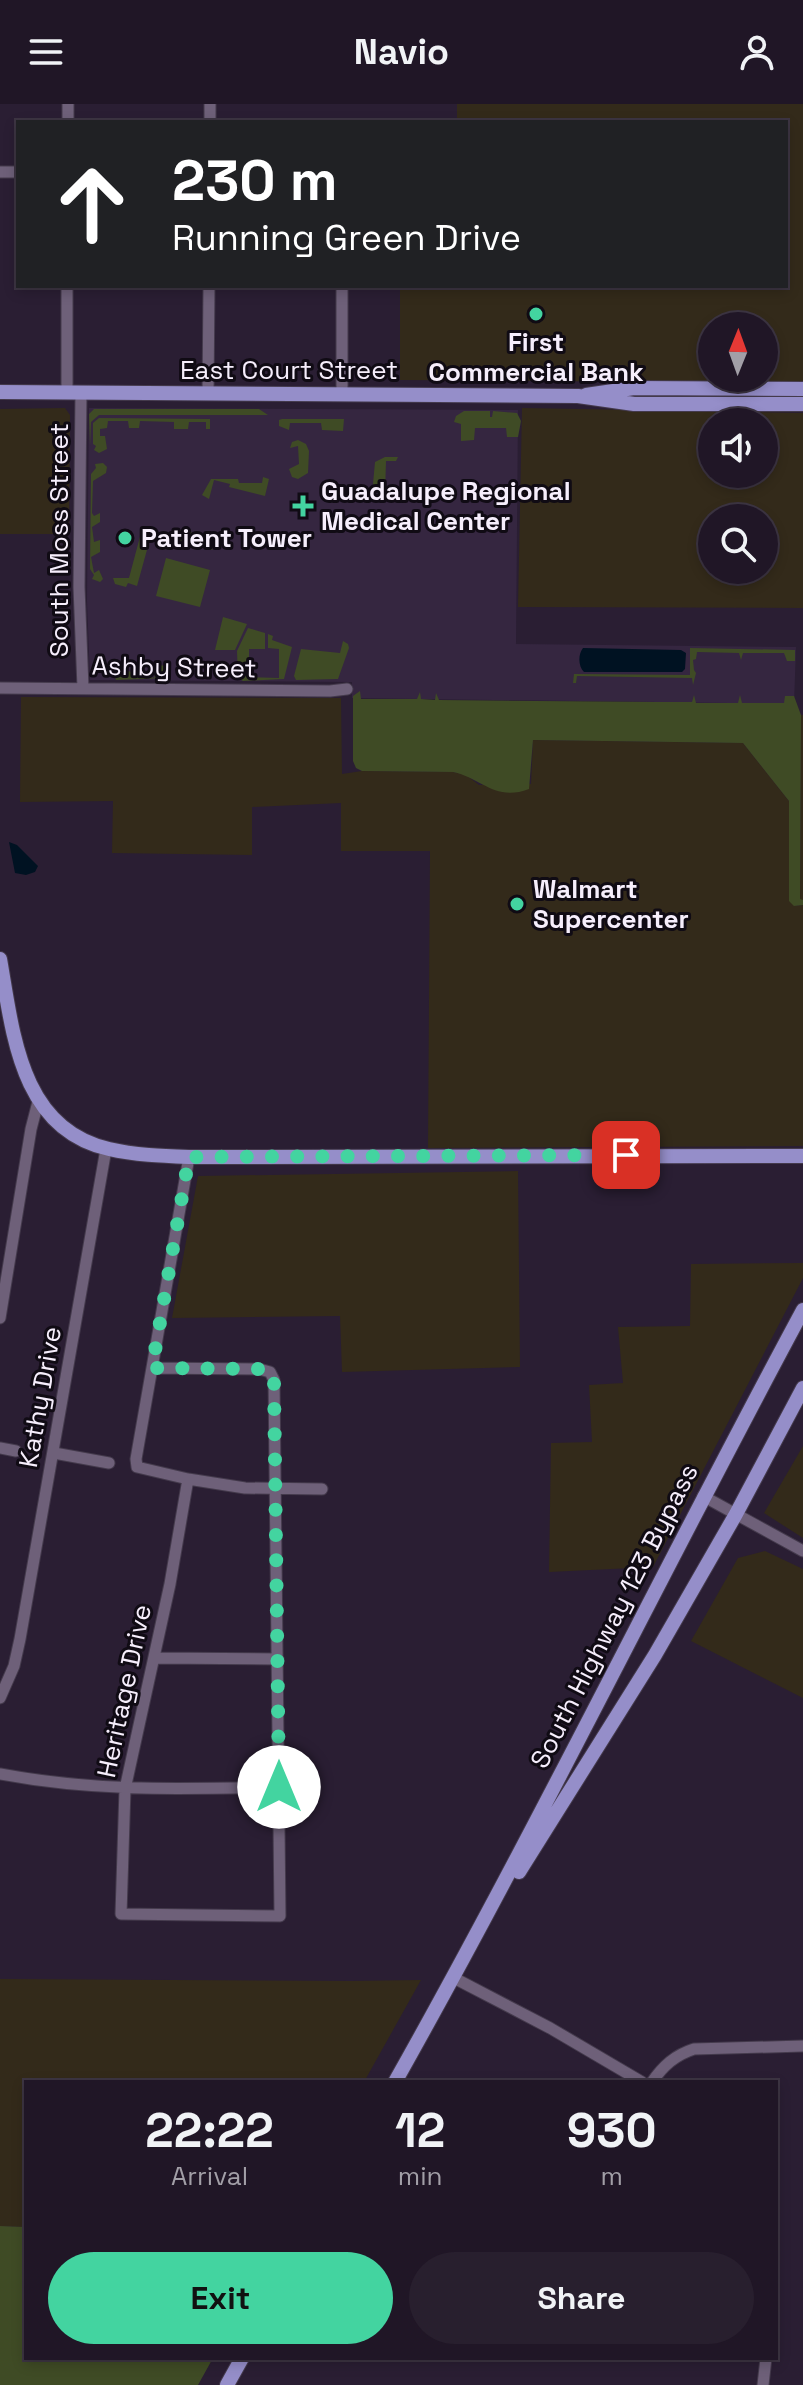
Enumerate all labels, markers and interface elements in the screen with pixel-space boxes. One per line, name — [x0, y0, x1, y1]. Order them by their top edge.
text: Navio — [354, 29, 449, 75]
icon: menu — [24, 30, 68, 74]
icon: person — [735, 30, 779, 74]
text: 230 m — [172, 145, 338, 216]
icon: ahead — [40, 152, 144, 256]
text: Running Green Drive — [172, 215, 521, 261]
marker: First Commercial Bank — [527, 305, 545, 323]
north arrow — [698, 312, 778, 392]
map controls — [698, 312, 778, 584]
place label: First Commercial Bank — [428, 325, 644, 389]
street label: East Court Street — [180, 353, 398, 387]
button: sound — [698, 408, 778, 488]
street label: South Moss Street — [42, 423, 76, 657]
place label: Guadalupe Regional Medical Center — [321, 474, 571, 538]
marker: Guadalupe Regional Medical Center — [292, 495, 314, 517]
button: search — [698, 504, 778, 584]
place label: Patient Tower — [141, 521, 312, 555]
marker: Patient Tower — [116, 529, 134, 547]
street label: Ashby Street — [91, 649, 257, 685]
place label: Walmart Supercenter — [533, 872, 689, 936]
marker: Walmart Supercenter — [508, 895, 526, 913]
pin — [592, 1121, 660, 1189]
icon: arrive — [604, 1133, 648, 1177]
street label: Kathy Drive — [11, 1324, 69, 1470]
street label: South Highway 123 Bypass — [522, 1458, 706, 1774]
street label: Heritage Drive — [89, 1601, 159, 1781]
position arrow — [237, 1745, 321, 1829]
text: 22:22 — [145, 2100, 274, 2161]
text: 12 — [395, 2100, 445, 2161]
text: 930 — [567, 2100, 657, 2161]
text: Arrival — [171, 2159, 248, 2193]
text: min — [398, 2159, 443, 2193]
text: m — [600, 2159, 623, 2193]
button: Exit — [48, 2252, 393, 2344]
button: Share — [409, 2252, 754, 2344]

